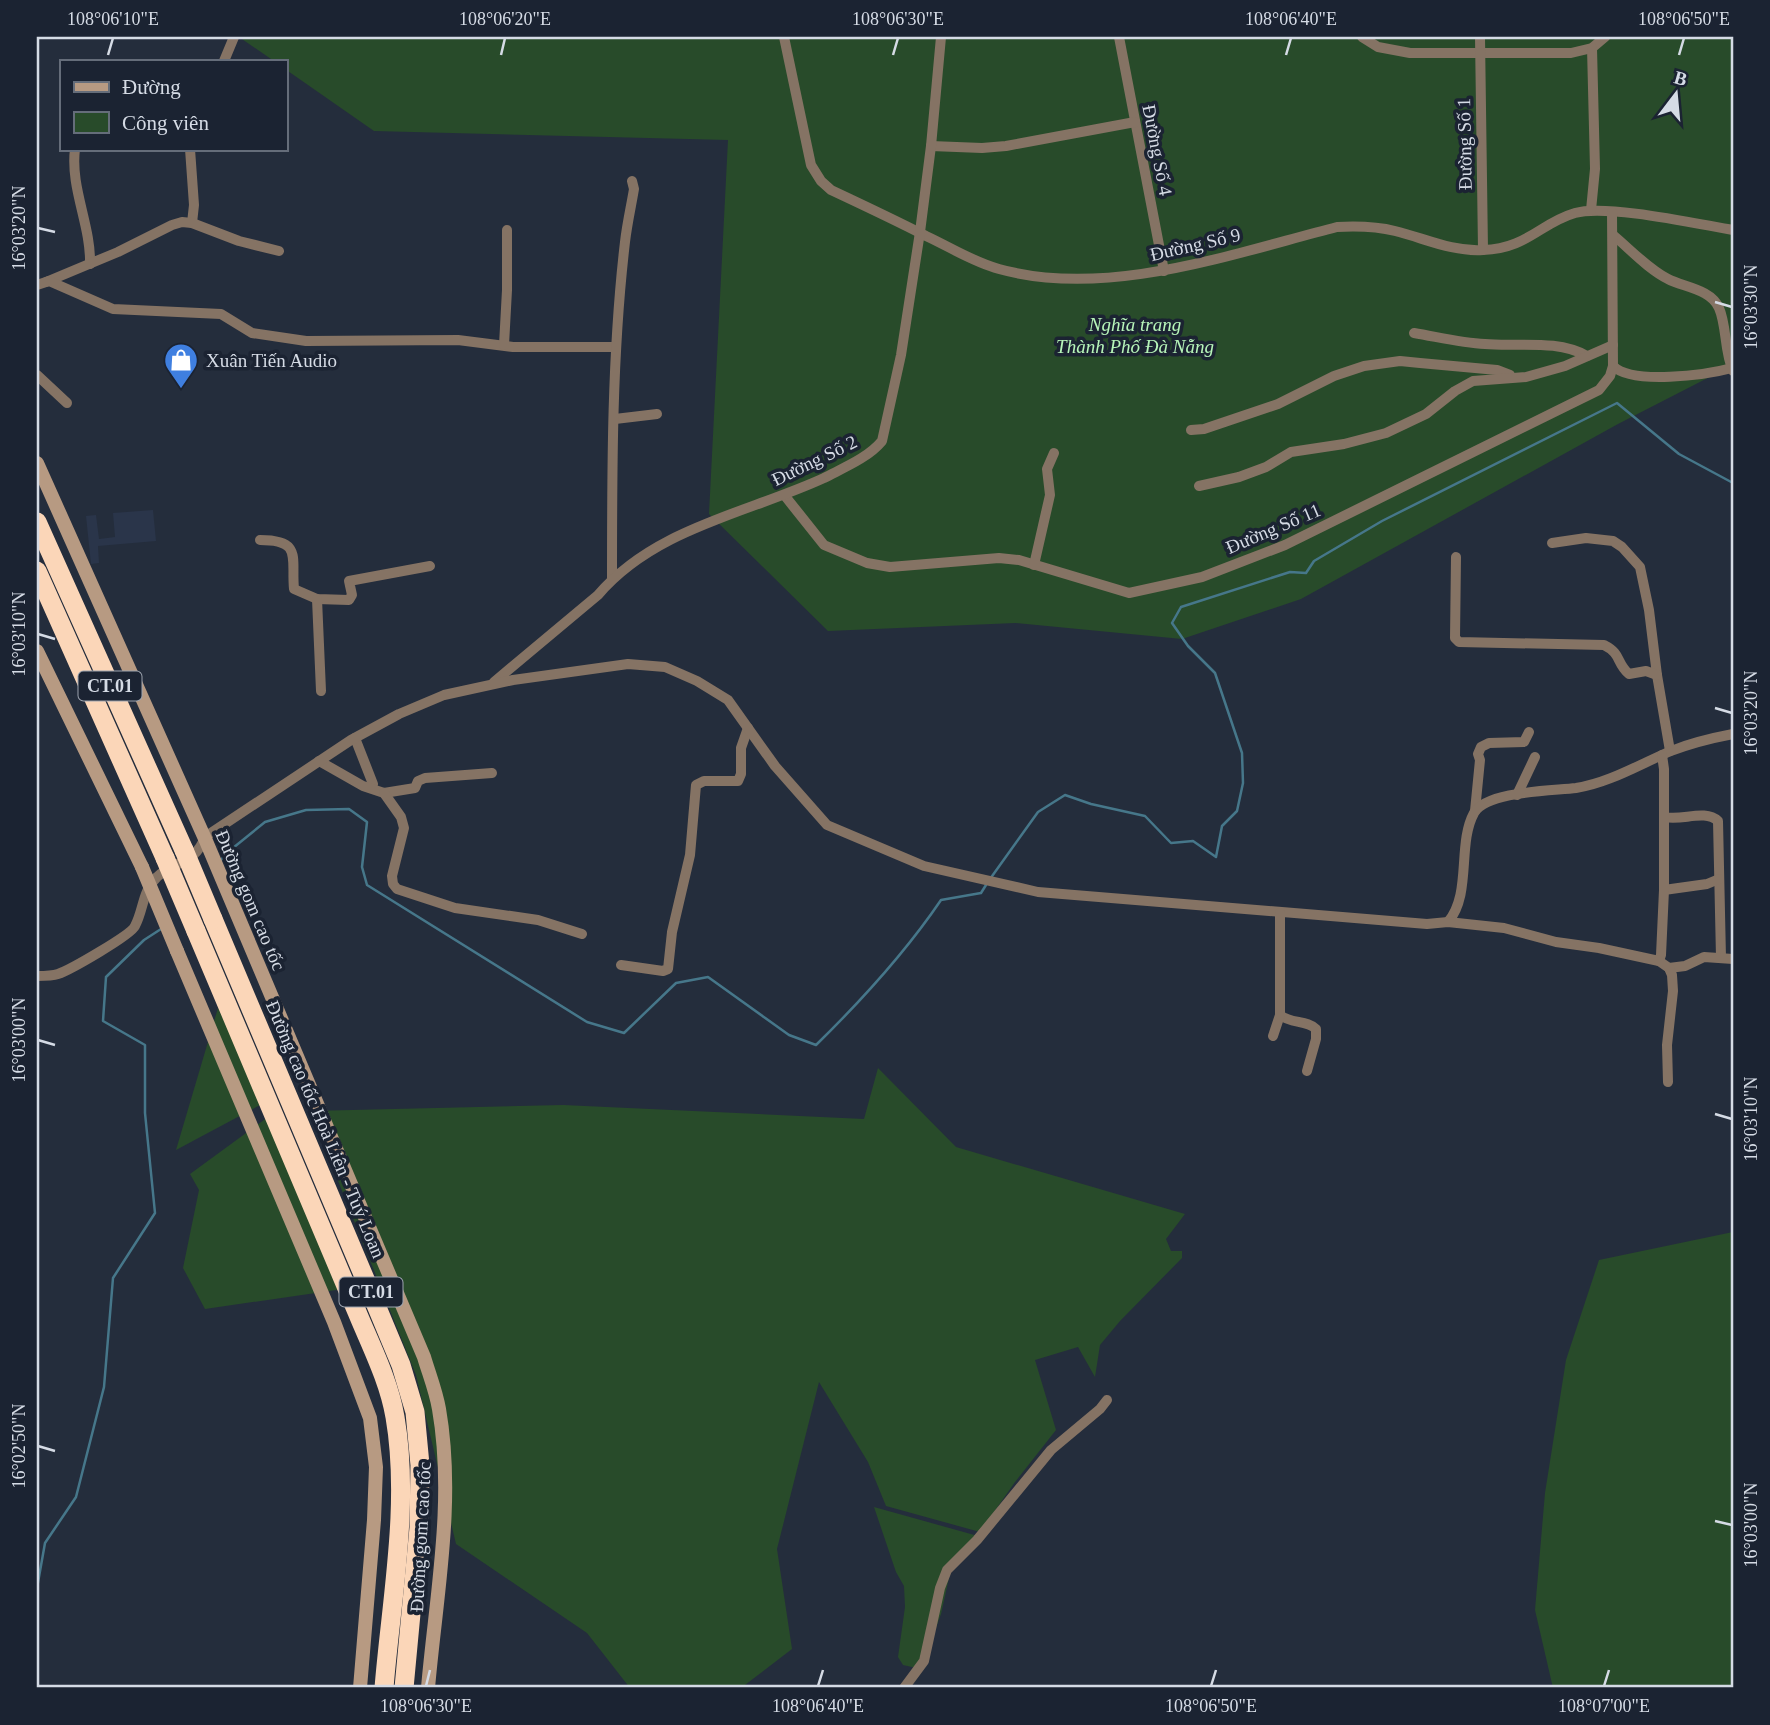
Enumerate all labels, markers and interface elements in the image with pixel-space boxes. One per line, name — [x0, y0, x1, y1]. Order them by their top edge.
text: 108°06'10"E — [67, 9, 159, 29]
text: 108°06'20"E — [459, 9, 551, 29]
text: 108°06'30"E — [852, 9, 944, 29]
text: 108°06'40"E — [1245, 9, 1337, 29]
text: 108°06'50"E — [1638, 9, 1730, 29]
legend — [60, 60, 287, 150]
north arrow — [1640, 60, 1710, 130]
text: B — [1672, 66, 1690, 90]
text: Đường — [122, 75, 181, 99]
street label: Đường Số 1 — [1453, 98, 1476, 190]
street label: Đường Số 4 — [1138, 103, 1177, 198]
text: Công viên — [122, 111, 209, 135]
text: 16°03'20"N — [9, 186, 29, 270]
street label: Đường Số 9 — [1148, 224, 1242, 265]
text: 16°03'30"N — [1741, 265, 1761, 349]
park label: Nghĩa trang Thành Phố Đà Nẵng — [1056, 314, 1214, 357]
shop icon: Xuân Tiến Audio — [162, 341, 200, 390]
place label: Xuân Tiến Audio — [206, 350, 337, 371]
street label: Đường Số 2 — [768, 431, 860, 490]
street label: Đường Số 11 — [1223, 499, 1324, 558]
text: 16°03'10"N — [9, 592, 29, 676]
text: 16°03'20"N — [1741, 671, 1761, 755]
road number: CT.01 — [78, 672, 142, 700]
street label: Đường gom cao tốc — [211, 827, 290, 974]
street label: Đường cao tốc Hoà Liên - Tuý Loan — [262, 997, 390, 1261]
text: 16°03'00"N — [9, 998, 29, 1082]
text: 16°03'10"N — [1741, 1077, 1761, 1161]
road number: CT.01 — [340, 1278, 402, 1307]
text: 16°02'50"N — [9, 1404, 29, 1488]
street label: Đường gom cao tốc — [406, 1461, 435, 1613]
text: 16°03'00"N — [1741, 1483, 1761, 1567]
text: 108°06'30"E — [380, 1696, 472, 1716]
text: 108°06'40"E — [772, 1696, 864, 1716]
text: 108°06'50"E — [1165, 1696, 1257, 1716]
text: 108°07'00"E — [1558, 1696, 1650, 1716]

